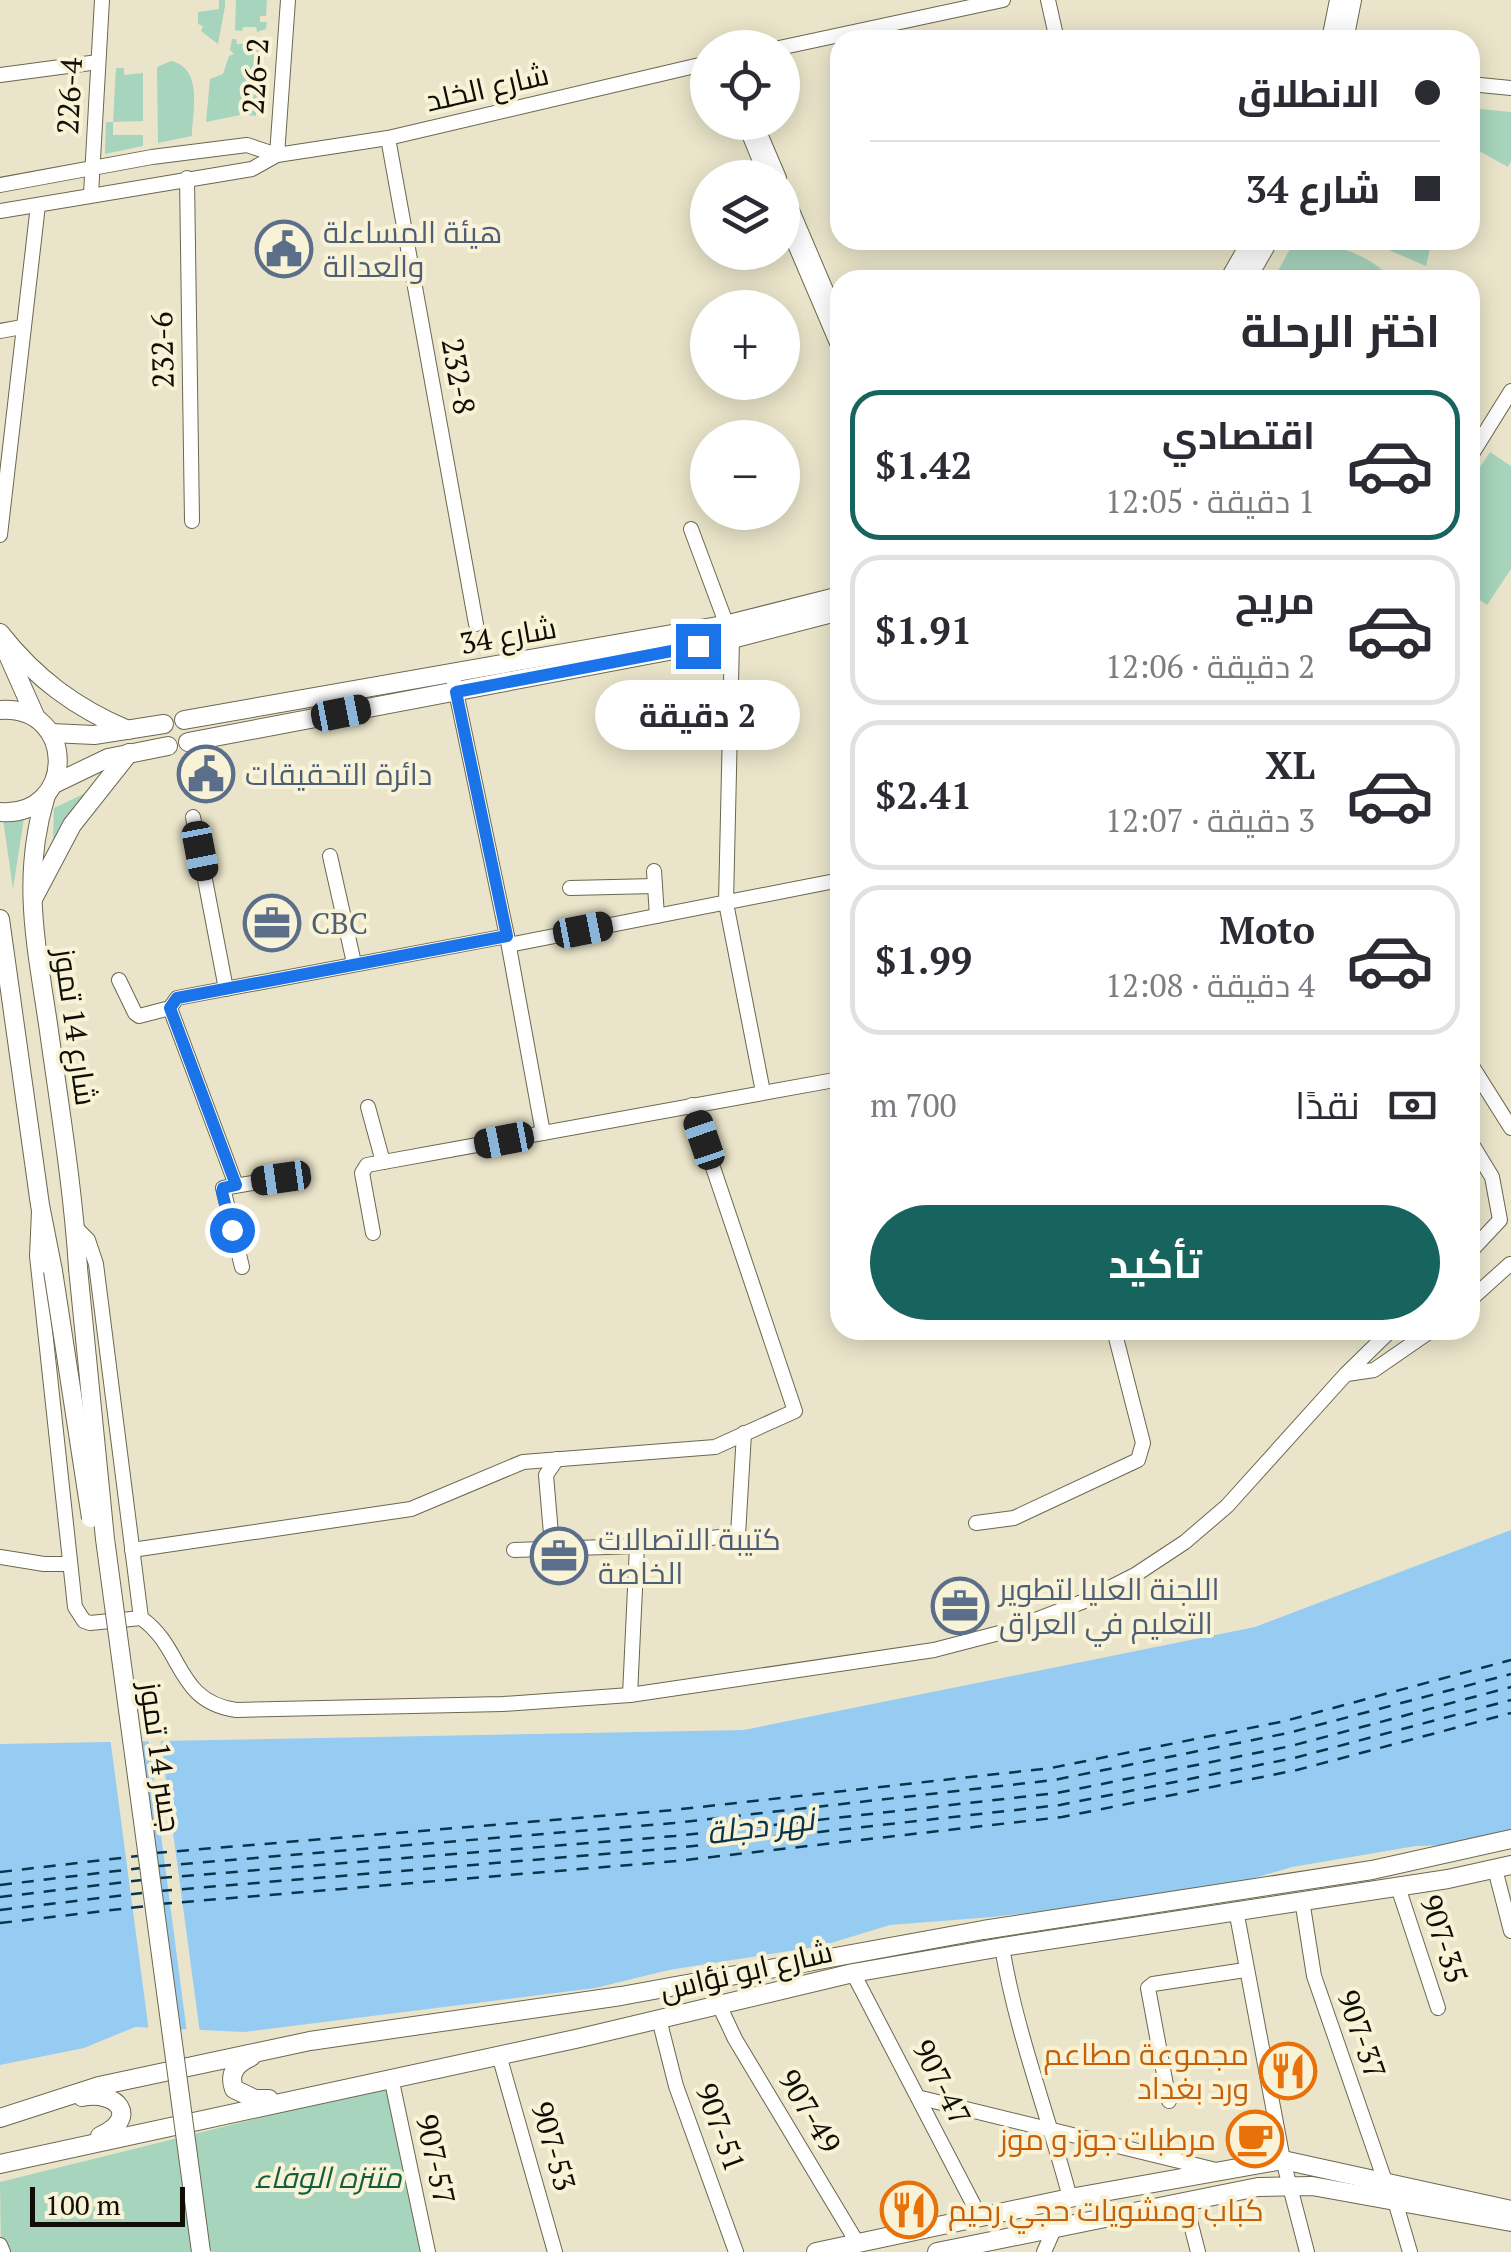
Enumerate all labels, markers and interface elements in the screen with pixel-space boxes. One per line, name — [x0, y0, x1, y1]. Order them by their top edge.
map controls — [690, 30, 800, 530]
button: locate — [690, 30, 800, 140]
street label: 226-2 — [232, 36, 278, 116]
street label: شارع الخلد — [422, 53, 553, 122]
street label: 226-4 — [47, 57, 91, 135]
text: الانطلاق — [1237, 68, 1380, 118]
button: layers — [690, 160, 800, 270]
text: شارع 34 — [1245, 164, 1380, 214]
place label: هيئة المساءلة والعدالة — [323, 212, 502, 286]
public building icon: هيئة المساءلة والعدالة — [254, 219, 314, 279]
button: + — [690, 290, 800, 400]
text: اختر الرحلة — [1241, 300, 1440, 360]
street label: 232-6 — [141, 311, 183, 389]
street label: 232-8 — [433, 335, 485, 417]
text: اقتصادي — [1162, 410, 1315, 460]
button: − — [690, 420, 800, 530]
icon: car — [1345, 420, 1435, 510]
text: $1.42 — [875, 440, 972, 490]
text: 1 دقيقة · 12:05 — [1105, 480, 1315, 522]
text: مريح — [1235, 575, 1315, 625]
icon: car — [1345, 585, 1435, 675]
text: $1.91 — [875, 605, 972, 655]
street label: شارع 34 — [457, 607, 560, 664]
route end — [676, 624, 721, 669]
text: 2 دقيقة · 12:06 — [1105, 645, 1315, 687]
callout: 2 دقيقة — [596, 681, 800, 751]
car — [309, 693, 373, 733]
text: 2 دقيقة — [639, 694, 756, 736]
text: XL — [1265, 740, 1315, 790]
public building icon: دائرة التحقيقات — [176, 744, 236, 804]
icon: car — [1345, 750, 1435, 840]
place label: دائرة التحقيقات — [245, 754, 432, 794]
text: $2.41 — [875, 770, 972, 820]
text: 3 دقيقة · 12:07 — [1105, 799, 1315, 841]
car — [180, 819, 220, 883]
office icon: CBC — [242, 893, 302, 953]
place label: CBC — [311, 903, 368, 943]
text: Moto — [1220, 905, 1315, 955]
car — [551, 910, 615, 950]
icon: car — [1345, 915, 1435, 1005]
text: $1.99 — [875, 935, 972, 985]
street label: شارع 14 تموز — [44, 944, 107, 1108]
text: 4 دقيقة · 12:08 — [1105, 964, 1315, 1006]
icon: cash — [1385, 1078, 1440, 1133]
text: نقدًا — [1295, 1080, 1360, 1130]
text: 700 m — [870, 1084, 957, 1126]
car — [680, 1107, 728, 1173]
car — [472, 1120, 536, 1160]
car — [249, 1159, 313, 1197]
button: تأكيد — [870, 1205, 1440, 1320]
route start — [210, 1208, 255, 1253]
place label: كتيبة الاتصالات الخاصة — [598, 1519, 781, 1593]
office icon: كتيبة الاتصالات الخاصة — [529, 1526, 589, 1586]
place label: اللجنة العليا لتطوير التعليم في العراق — [997, 1569, 1220, 1647]
office icon: اللجنة العليا لتطوير التعليم في العراق — [930, 1576, 990, 1636]
street label: جسر 14 تموز — [130, 1677, 191, 1835]
water label: نهر دجلة — [703, 1796, 820, 1853]
street label: 907-35 — [1411, 1889, 1477, 1989]
street label: شارع ابو نؤاس — [656, 1931, 836, 2010]
street label: 907-37 — [1328, 1984, 1396, 2084]
street label: 907-47 — [903, 2032, 981, 2132]
place label: مجموعة مطاعم ورد بغداد — [1044, 2034, 1249, 2108]
restaurant icon: مجموعة مطاعم ورد بغداد — [1258, 2041, 1318, 2101]
street label: 907-49 — [769, 2062, 851, 2160]
street label: 907-51 — [687, 2077, 755, 2177]
street label: 907-53 — [522, 2097, 586, 2195]
cafe icon: مرطبات جوز و موز — [1225, 2109, 1285, 2169]
street label: 907-57 — [407, 2110, 465, 2208]
place label: مرطبات جوز و موز — [997, 2119, 1216, 2159]
park label: متنزه الوفاء — [254, 2157, 403, 2197]
restaurant icon: كباب ومشويات حجي رحيم — [879, 2180, 939, 2240]
scale bar — [30, 2182, 185, 2226]
text: 100 m — [45, 2186, 121, 2223]
place label: كباب ومشويات حجي رحيم — [948, 2190, 1264, 2234]

